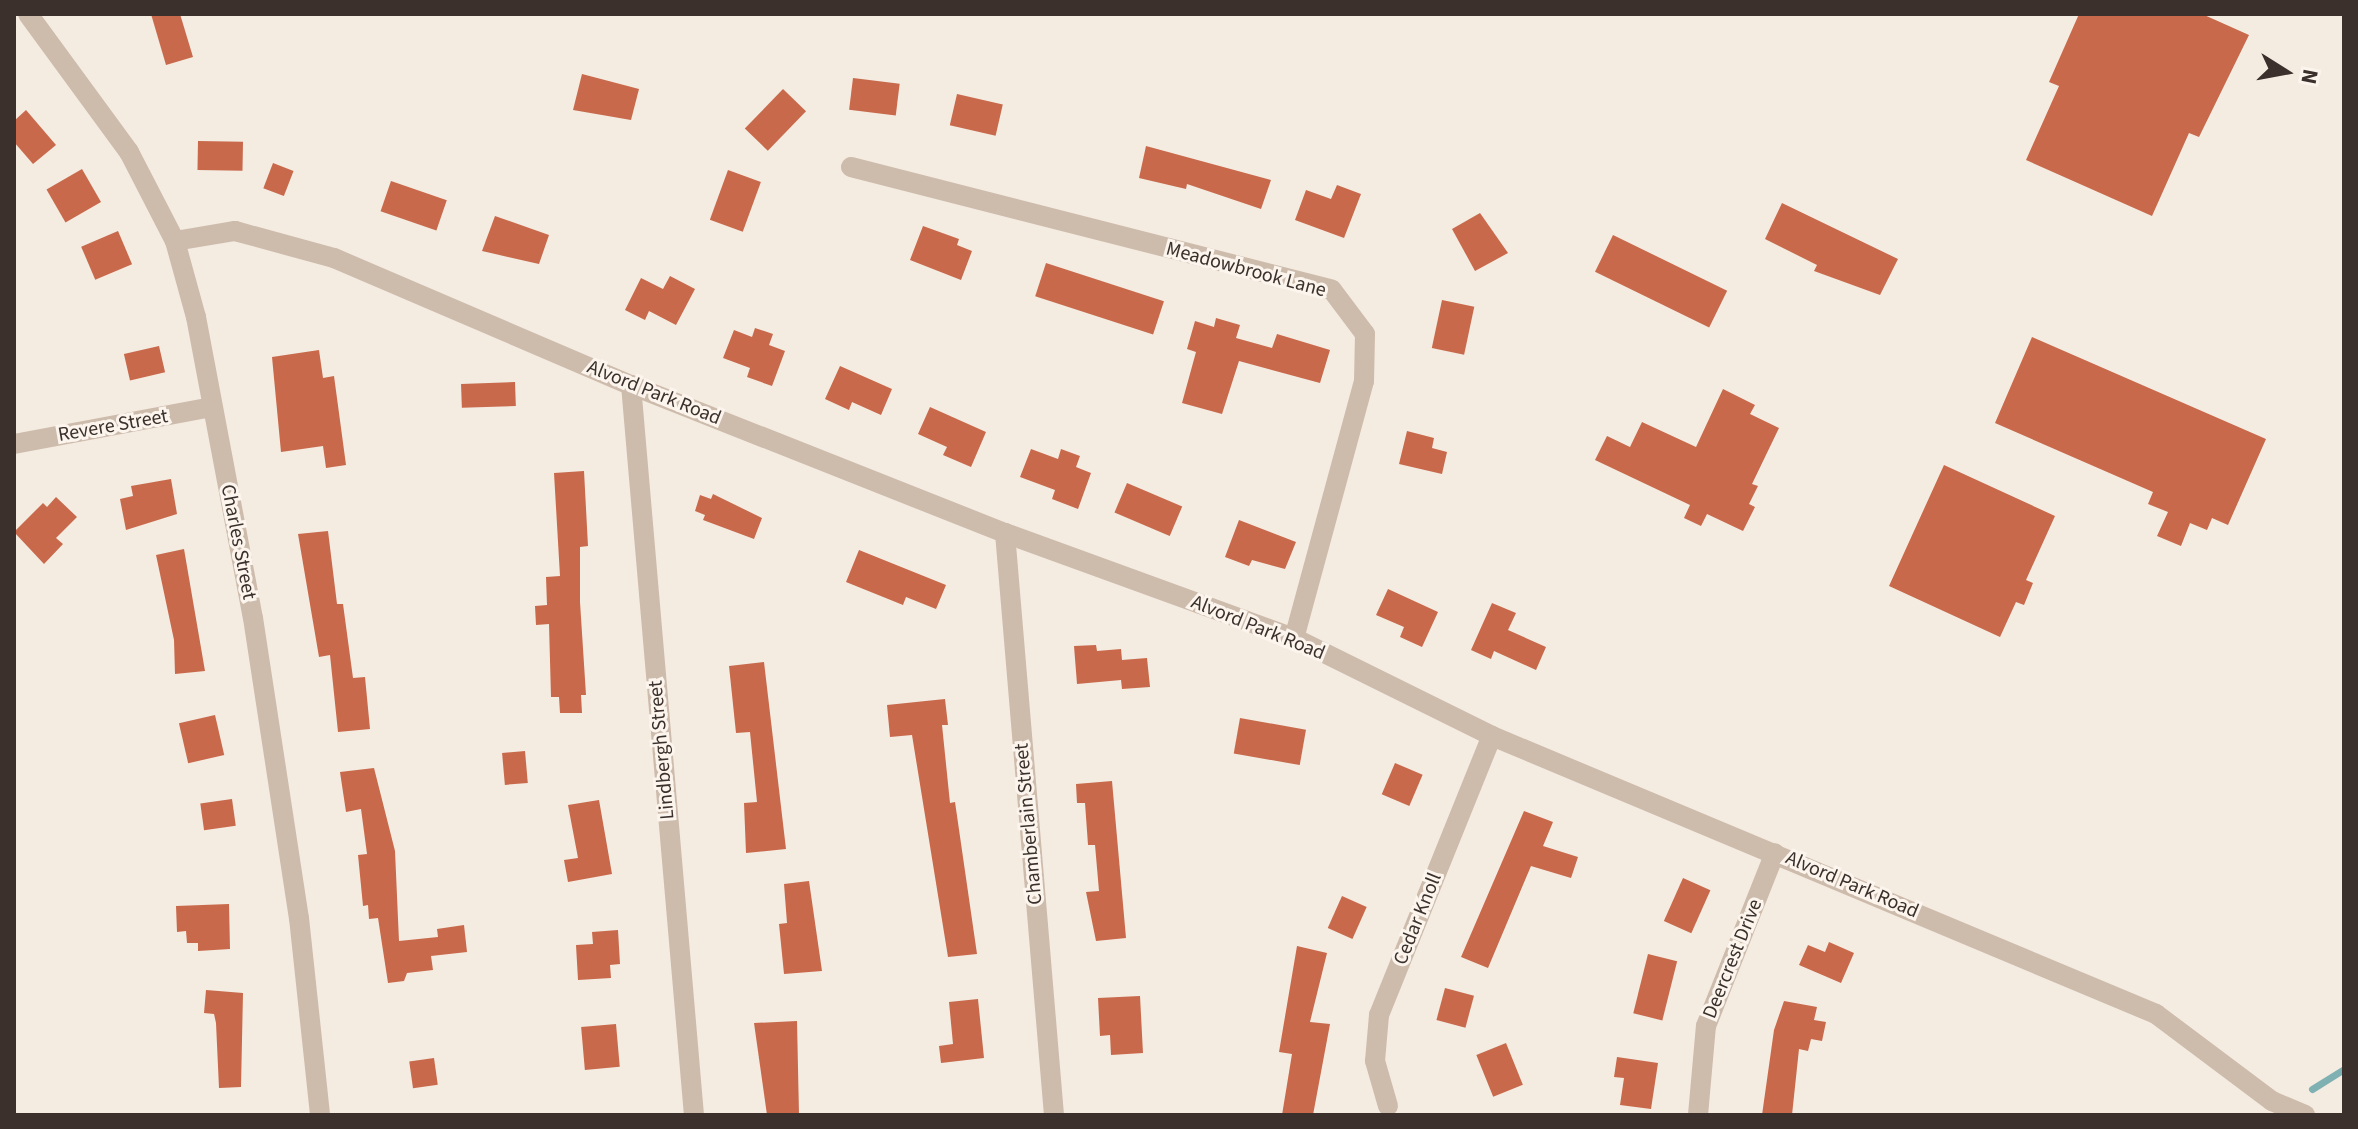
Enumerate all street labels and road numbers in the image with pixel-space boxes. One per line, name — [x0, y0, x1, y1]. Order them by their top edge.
street label: Meadowbrook Lane — [1163, 237, 1329, 303]
street label: Alvord Park Road — [584, 355, 724, 431]
street label: Revere Street — [56, 405, 170, 447]
street label: Charles Street — [215, 482, 261, 602]
street label: Alvord Park Road — [1188, 590, 1328, 666]
street label: Lindbergh Street — [644, 679, 680, 821]
street label: Chamberlain Street — [1010, 742, 1048, 906]
street label: Alvord Park Road — [1782, 846, 1922, 924]
street label: Cedar Knoll — [1389, 870, 1447, 968]
street label: Deercrest Drive — [1698, 896, 1768, 1022]

